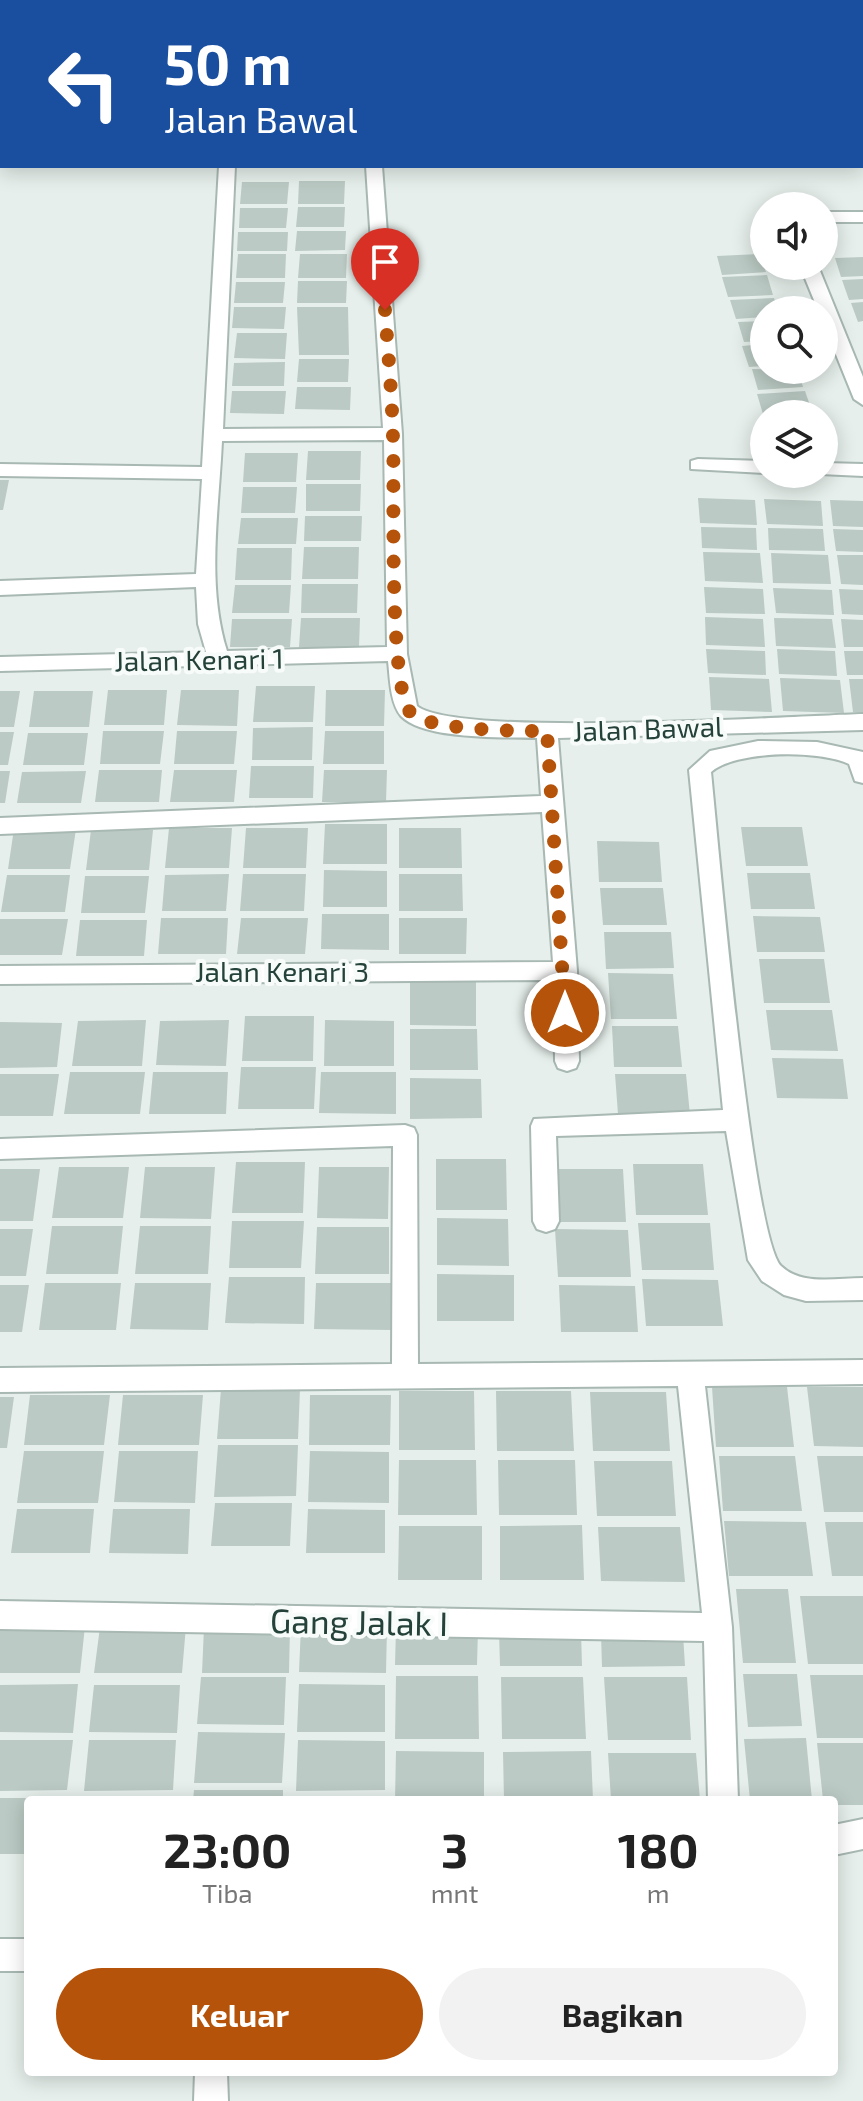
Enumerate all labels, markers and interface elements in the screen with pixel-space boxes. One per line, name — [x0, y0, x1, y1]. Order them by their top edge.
text: 50 m — [164, 29, 292, 96]
icon: left — [32, 32, 136, 136]
text: Jalan Bawal — [164, 97, 358, 140]
map controls — [750, 192, 838, 488]
button: sound — [750, 192, 838, 280]
pin — [351, 228, 419, 310]
icon: arrive — [363, 240, 407, 284]
button: search — [750, 296, 838, 384]
button: layers — [750, 400, 838, 488]
street label: Jalan Kenari 1 — [114, 641, 284, 677]
street label: Jalan Bawal — [572, 708, 724, 748]
street label: Jalan Kenari 3 — [195, 954, 369, 988]
position arrow — [523, 971, 607, 1055]
street label: Gang Jalak I — [270, 1599, 448, 1643]
text: 23:00 — [163, 1820, 291, 1878]
text: 3 — [441, 1820, 468, 1878]
text: 180 — [618, 1820, 699, 1878]
text: Tiba — [202, 1877, 253, 1908]
text: mnt — [431, 1877, 478, 1908]
text: m — [647, 1877, 670, 1908]
button: Keluar — [56, 1968, 423, 2060]
button: Bagikan — [439, 1968, 806, 2060]

